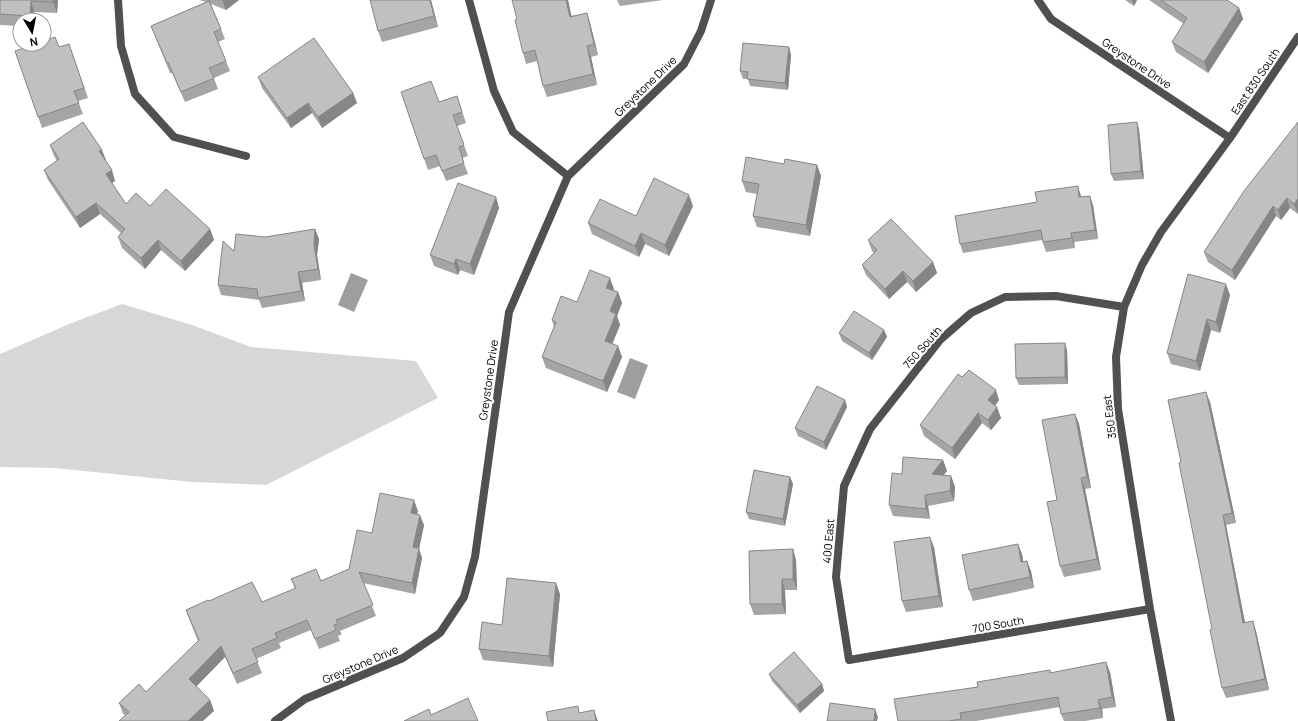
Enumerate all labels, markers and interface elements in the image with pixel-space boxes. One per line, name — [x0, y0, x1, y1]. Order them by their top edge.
north arrow — [12, 12, 52, 52]
text: N — [29, 34, 39, 50]
street label: Greystone Drive — [1099, 34, 1175, 92]
street label: East 830 South — [1227, 45, 1283, 117]
street label: Greystone Drive — [611, 52, 680, 120]
street label: 750 South — [899, 323, 945, 371]
street label: Greystone Drive — [475, 338, 501, 421]
street label: 350 East — [1099, 394, 1119, 440]
street label: 400 East — [819, 518, 837, 564]
street label: 700 South — [971, 612, 1025, 636]
street label: Greystone Drive — [320, 641, 401, 687]

